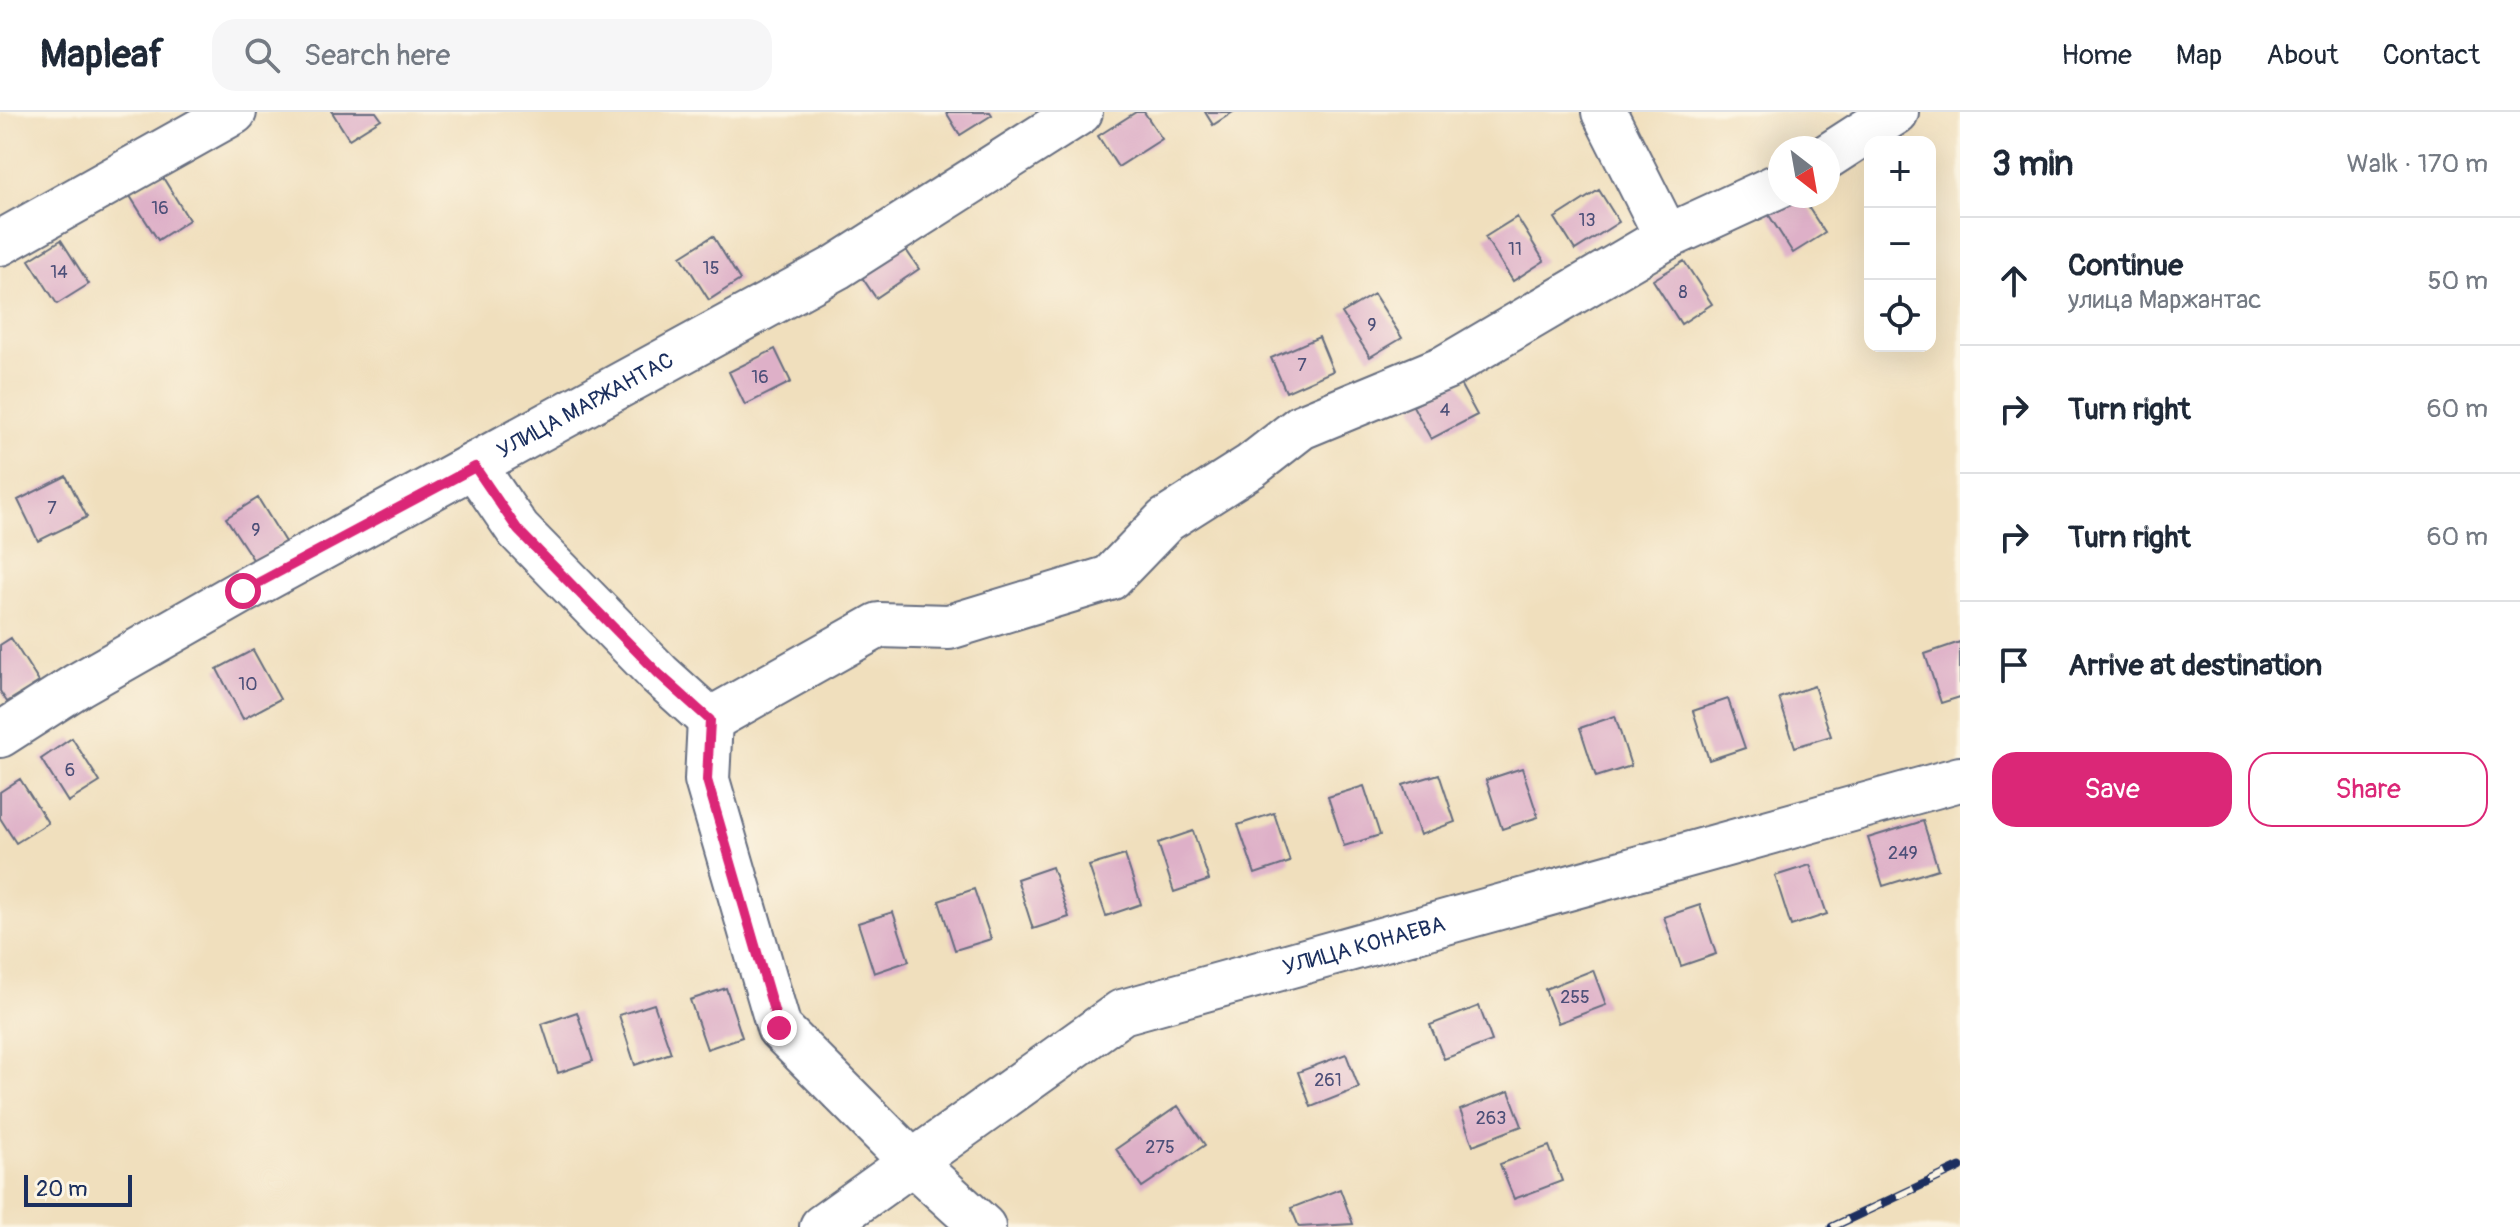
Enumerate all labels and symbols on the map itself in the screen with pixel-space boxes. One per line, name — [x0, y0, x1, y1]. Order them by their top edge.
north arrow — [1768, 136, 1840, 208]
house number: 16 — [151, 197, 169, 220]
house number: 13 — [1578, 209, 1596, 232]
house number: 11 — [1508, 238, 1522, 261]
house number: 15 — [703, 257, 719, 280]
house number: 14 — [50, 261, 68, 284]
house number: 8 — [1678, 281, 1688, 304]
house number: 9 — [1367, 314, 1377, 337]
street label: УЛИЦА МАРЖАНТАС — [492, 346, 678, 465]
house number: 7 — [1297, 354, 1307, 377]
house number: 16 — [751, 366, 769, 389]
house number: 4 — [1440, 399, 1451, 422]
house number: 7 — [47, 497, 57, 520]
house number: 9 — [251, 519, 261, 542]
route start — [225, 573, 261, 609]
house number: 10 — [238, 673, 258, 696]
house number: 6 — [65, 759, 75, 782]
house number: 249 — [1888, 842, 1918, 865]
street label: УЛИЦА КОНАЕВА — [1280, 910, 1448, 982]
house number: 255 — [1560, 986, 1590, 1009]
route end — [761, 1010, 797, 1046]
house number: 261 — [1314, 1069, 1342, 1092]
house number: 263 — [1476, 1107, 1506, 1130]
house number: 275 — [1145, 1136, 1175, 1159]
scale bar — [24, 1171, 132, 1207]

